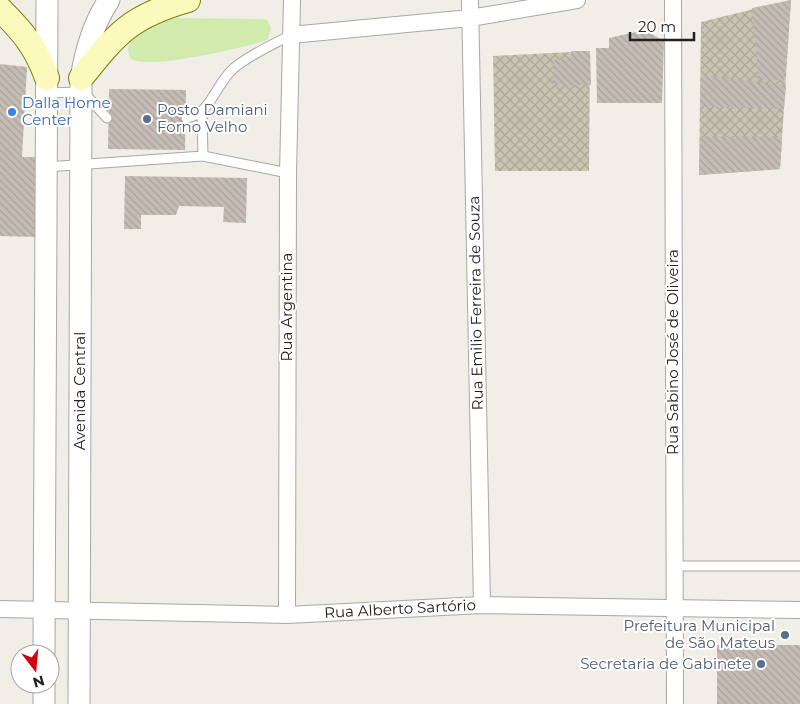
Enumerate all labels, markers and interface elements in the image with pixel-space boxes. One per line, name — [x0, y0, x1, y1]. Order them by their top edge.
scale bar — [630, 10, 694, 42]
text: 20 m — [638, 17, 676, 36]
place label: Dalla Home Center — [22, 93, 111, 129]
place label: Posto Damiani Forno Velho — [157, 100, 268, 136]
marker: Dalla Home Center — [6, 106, 18, 118]
marker: Posto Damiani Forno Velho — [141, 113, 153, 125]
street label: Rua Emilio Ferreira de Souza — [464, 195, 487, 411]
street label: Rua Sabino José de Oliveira — [663, 249, 682, 455]
street label: Rua Argentina — [277, 253, 296, 361]
street label: Avenida Central — [70, 332, 89, 450]
street label: Rua Alberto Sartório — [324, 595, 476, 622]
place label: Prefeitura Municipal de São Mateus — [623, 616, 775, 652]
marker: Prefeitura Municipal de São Mateus — [779, 629, 791, 641]
north arrow — [10, 644, 60, 694]
place label: Secretaria de Gabinete — [580, 654, 751, 673]
marker: Secretaria de Gabinete — [755, 658, 767, 670]
text: N — [31, 671, 47, 692]

